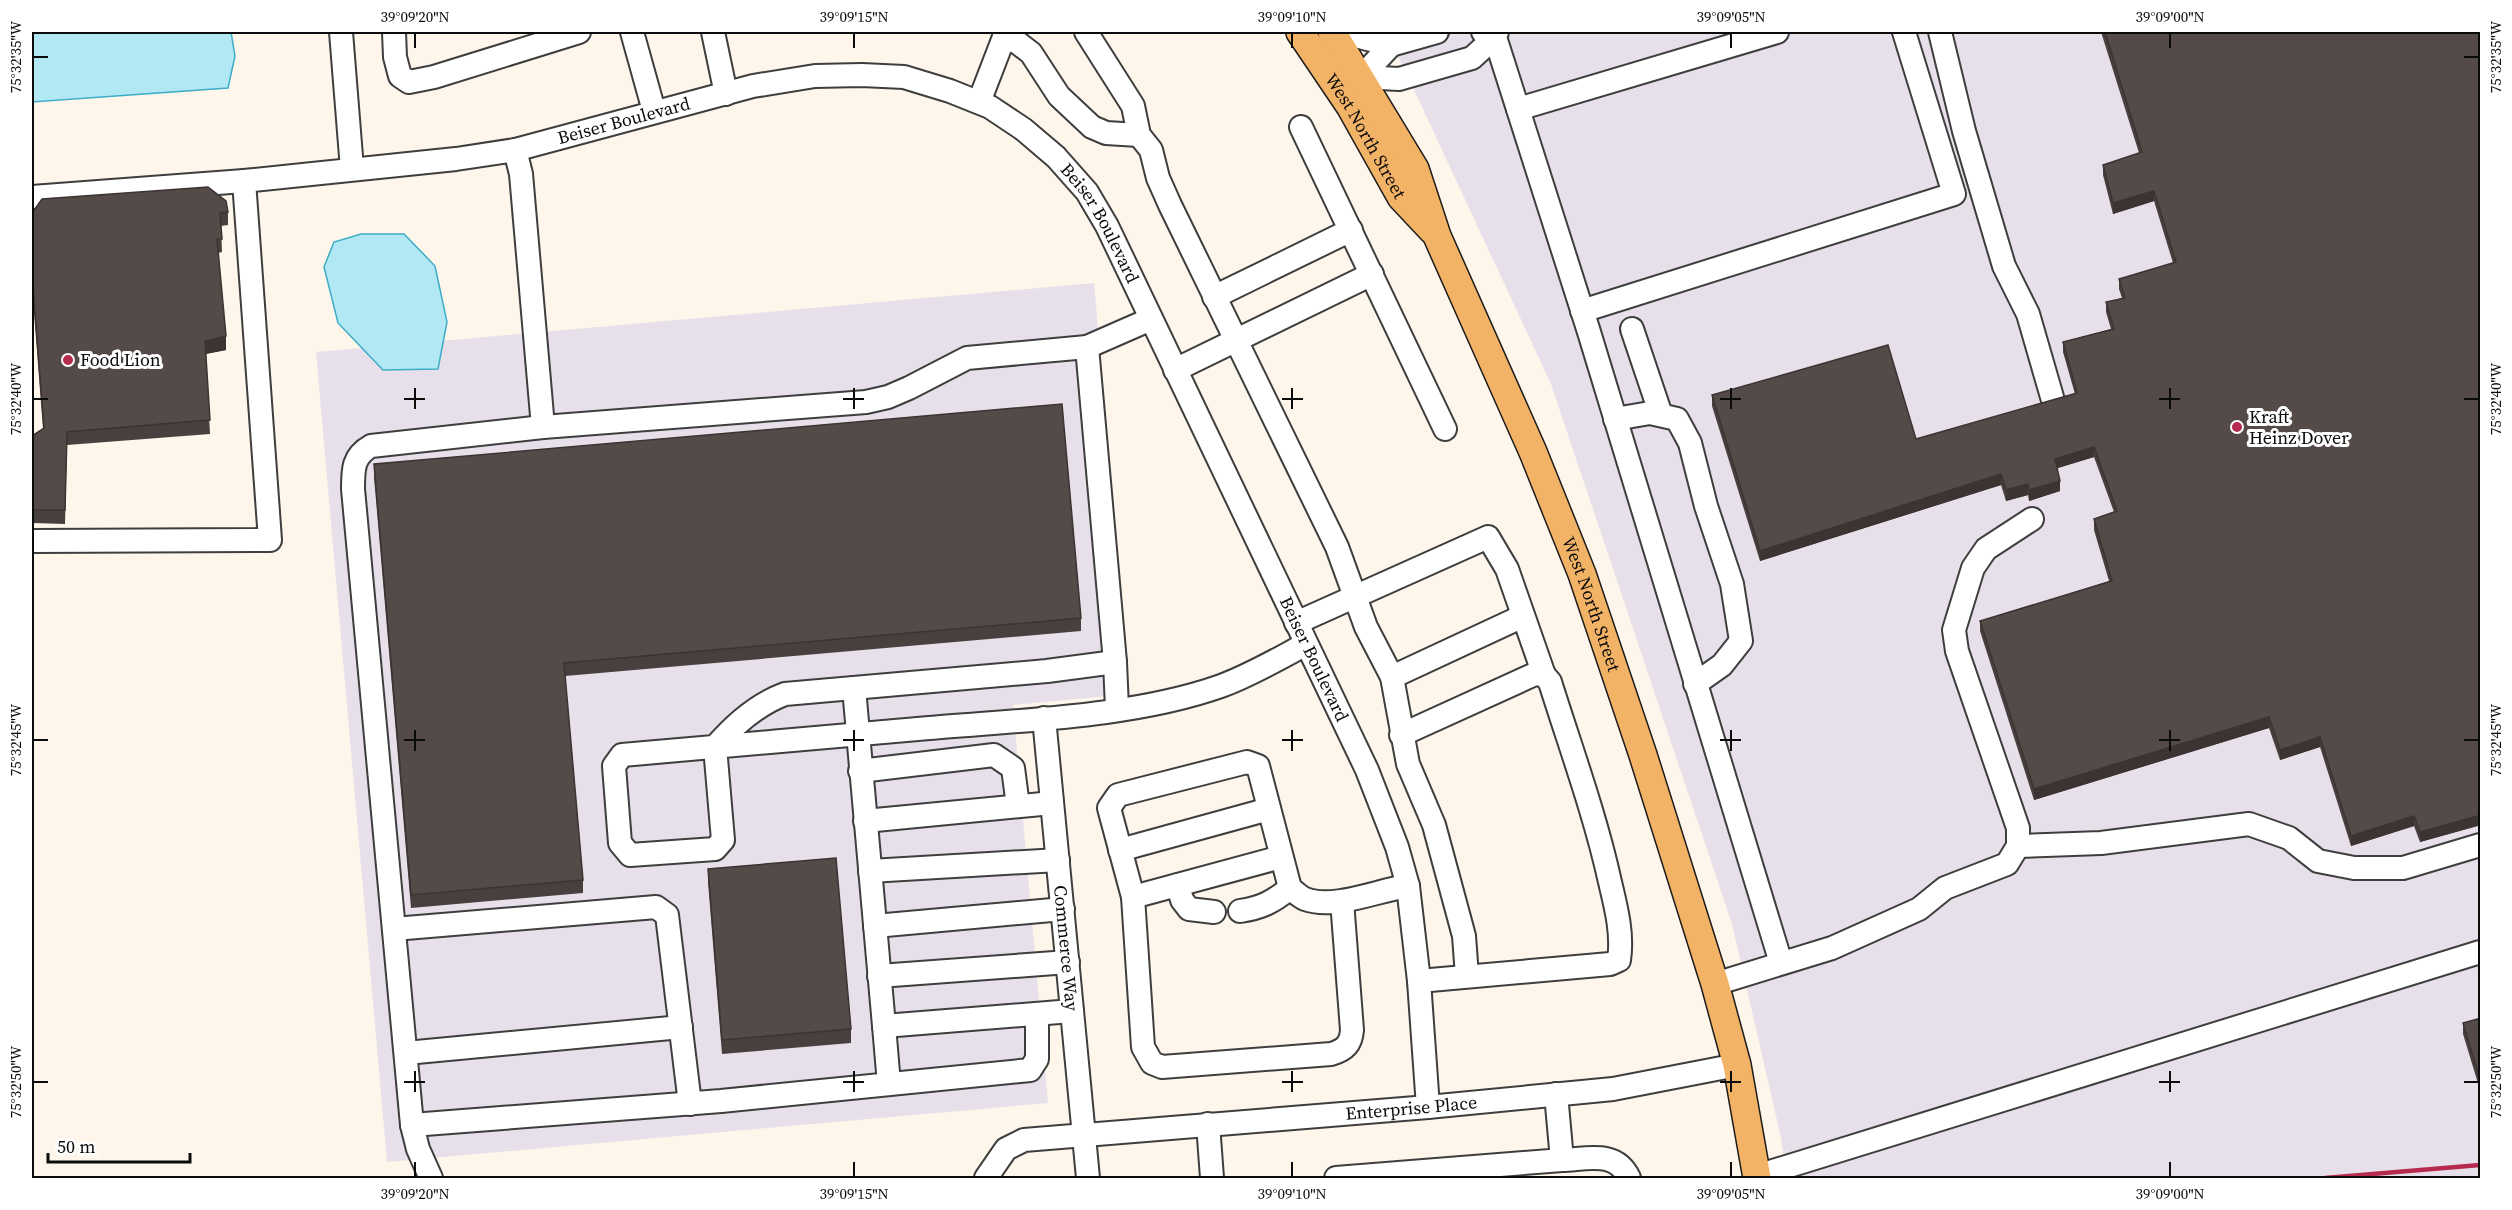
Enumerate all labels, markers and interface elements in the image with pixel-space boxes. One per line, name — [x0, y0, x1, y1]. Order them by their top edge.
text: 39°09'20"N — [380, 6, 450, 27]
text: 39°09'15"N — [819, 6, 889, 27]
text: 39°09'10"N — [1257, 6, 1327, 27]
text: 39°09'05"N — [1696, 6, 1766, 27]
text: 39°09'00"N — [2135, 6, 2205, 27]
text: 75°32'35"W — [5, 20, 26, 93]
text: 75°32'35"W — [2485, 20, 2506, 93]
street label: West North Street — [1319, 68, 1412, 203]
street label: Beiser Boulevard — [555, 91, 693, 150]
street label: Beiser Boulevard — [1055, 157, 1145, 287]
place label: Food Lion — [80, 347, 161, 372]
marker: Food Lion — [61, 353, 75, 367]
text: 75°32'40"W — [5, 362, 26, 435]
text: 75°32'40"W — [2485, 362, 2506, 435]
place label: Kraft Heinz Dover — [2249, 404, 2349, 450]
marker: Kraft Heinz Dover — [2230, 420, 2244, 434]
street label: West North Street — [1556, 533, 1627, 675]
street label: Beiser Boulevard — [1274, 592, 1355, 726]
text: 75°32'45"W — [5, 703, 26, 776]
text: 75°32'45"W — [2485, 703, 2506, 776]
street label: Commerce Way — [1048, 884, 1085, 1013]
text: 75°32'50"W — [5, 1045, 26, 1118]
text: 75°32'50"W — [2485, 1045, 2506, 1118]
street label: Enterprise Place — [1345, 1089, 1478, 1126]
scale bar — [48, 1126, 190, 1164]
text: 50 m — [57, 1134, 95, 1159]
text: 39°09'20"N — [380, 1183, 450, 1204]
text: 39°09'15"N — [819, 1183, 889, 1204]
text: 39°09'10"N — [1257, 1183, 1327, 1204]
text: 39°09'05"N — [1696, 1183, 1766, 1204]
text: 39°09'00"N — [2135, 1183, 2205, 1204]

